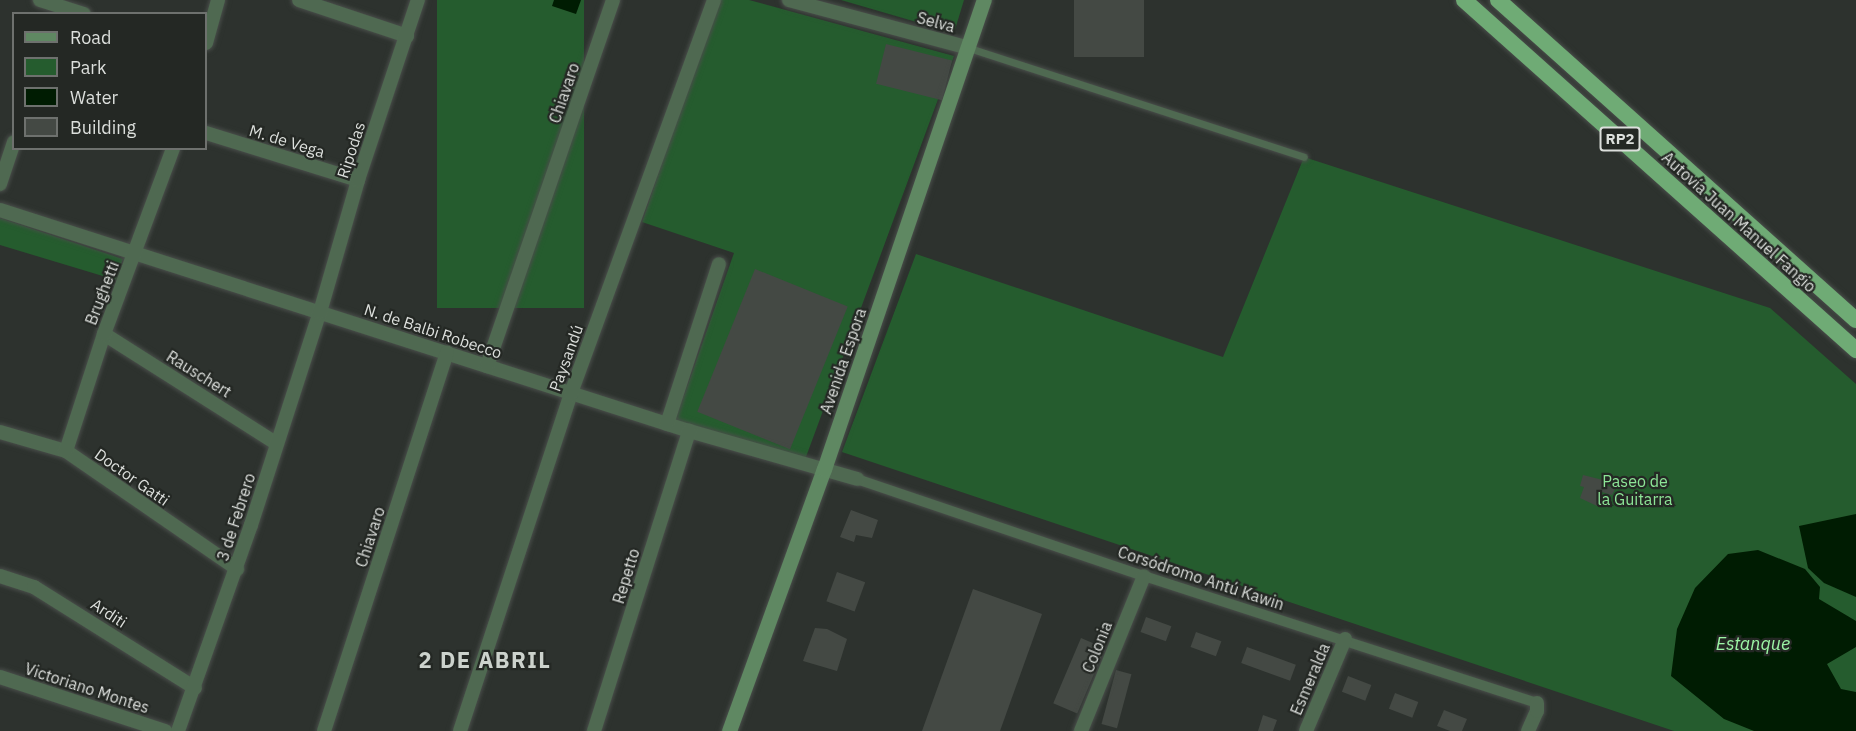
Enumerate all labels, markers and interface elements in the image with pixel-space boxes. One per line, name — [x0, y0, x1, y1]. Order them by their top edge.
street label: Selva — [915, 8, 957, 36]
legend — [12, 12, 207, 150]
text: Road — [70, 26, 111, 49]
text: Park — [70, 56, 106, 79]
street label: Chiavaro — [545, 60, 583, 126]
text: Water — [70, 86, 118, 109]
text: Building — [70, 116, 136, 139]
street label: Ripodas — [333, 119, 369, 181]
street label: M. de Vega — [247, 120, 327, 162]
road number: RP2 — [1599, 127, 1641, 151]
street label: Autovía Juan Manuel Fangio — [1658, 148, 1820, 296]
street label: Brughetti — [81, 258, 123, 328]
street label: N. de Balbi Robecco — [362, 300, 504, 362]
street label: Avenida Espora — [816, 305, 870, 417]
street label: Paysandú — [545, 322, 587, 394]
street label: Rauschert — [163, 347, 235, 401]
street label: Doctor Gatti — [91, 444, 173, 510]
street label: 3 de Febrero — [213, 471, 259, 563]
park label: Paseo de la Guitarra — [1597, 471, 1673, 509]
street label: Chiavaro — [351, 504, 389, 570]
street label: Corsódromo Antú Kawin — [1115, 542, 1287, 614]
street label: Repetto — [609, 546, 643, 606]
street label: Arditi — [87, 594, 131, 632]
street label: Colonia — [1078, 618, 1116, 676]
water label: Estanque — [1716, 633, 1790, 655]
street label: Esmeralda — [1286, 640, 1334, 718]
district label: 2 DE ABRIL — [418, 647, 552, 673]
street label: Victoriano Montes — [22, 659, 152, 717]

